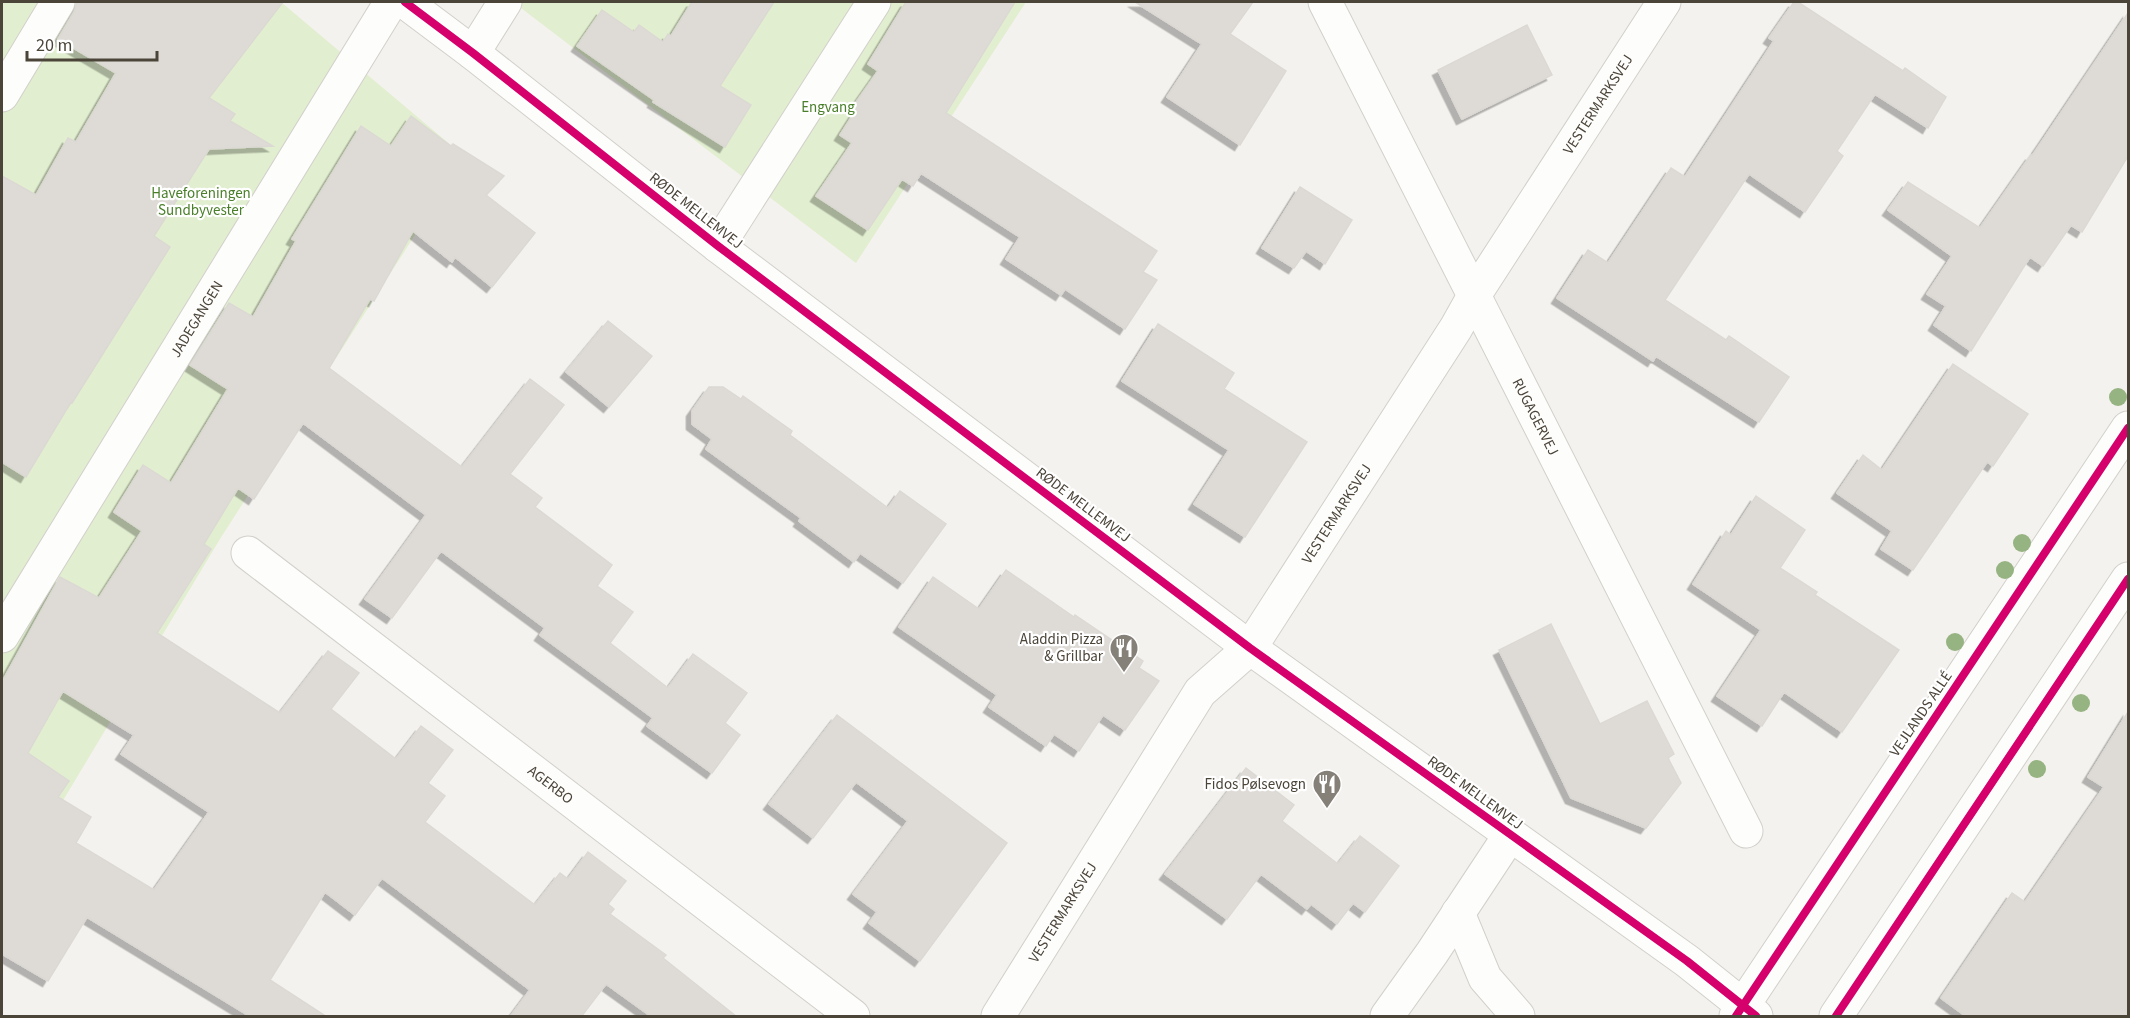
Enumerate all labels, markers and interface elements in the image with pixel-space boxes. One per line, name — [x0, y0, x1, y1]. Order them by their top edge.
scale bar — [27, 24, 158, 62]
text: 20 m — [36, 33, 72, 58]
street label: VESTERMARKSVEJ — [1558, 50, 1638, 158]
park label: Engvang — [801, 97, 855, 118]
street label: RØDE MELLEMVEJ — [645, 168, 747, 254]
park label: Haveforeningen Sundbyvester — [151, 183, 251, 221]
street label: JADEGANGEN — [165, 277, 228, 361]
street label: RUGAGERVEJ — [1507, 374, 1564, 459]
street label: VESTERMARKSVEJ — [1296, 460, 1376, 568]
street label: RØDE MELLEMVEJ — [1031, 462, 1135, 548]
place label: Aladdin Pizza & Grillbar — [1020, 629, 1104, 667]
restaurant icon: Aladdin Pizza & Grillbar — [1108, 632, 1140, 674]
street label: VEJLANDS ALLÉ — [1885, 667, 1957, 761]
street label: RØDE MELLEMVEJ — [1423, 751, 1527, 835]
street label: AGERBO — [523, 760, 578, 809]
restaurant icon: Fidos Pølsevogn — [1311, 768, 1343, 810]
place label: Fidos Pølsevogn — [1204, 774, 1306, 795]
street label: VESTERMARKSVEJ — [1023, 858, 1102, 967]

